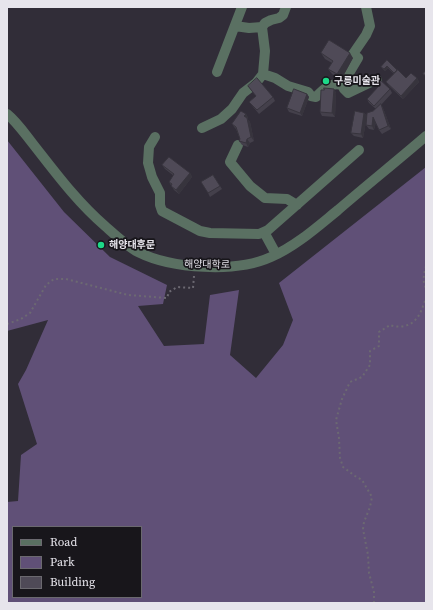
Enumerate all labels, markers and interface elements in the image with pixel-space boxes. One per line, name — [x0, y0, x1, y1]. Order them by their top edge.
place label: 구릉미술관 — [334, 75, 380, 87]
marker: 구릉미술관 — [321, 76, 331, 86]
place label: 해양대후문 — [109, 239, 155, 251]
marker: 해양대후문 — [96, 240, 106, 250]
street label: 해양대학로 — [184, 259, 230, 271]
legend — [12, 526, 142, 598]
text: Road — [50, 534, 77, 550]
text: Park — [50, 554, 75, 570]
text: Building — [50, 574, 95, 590]

